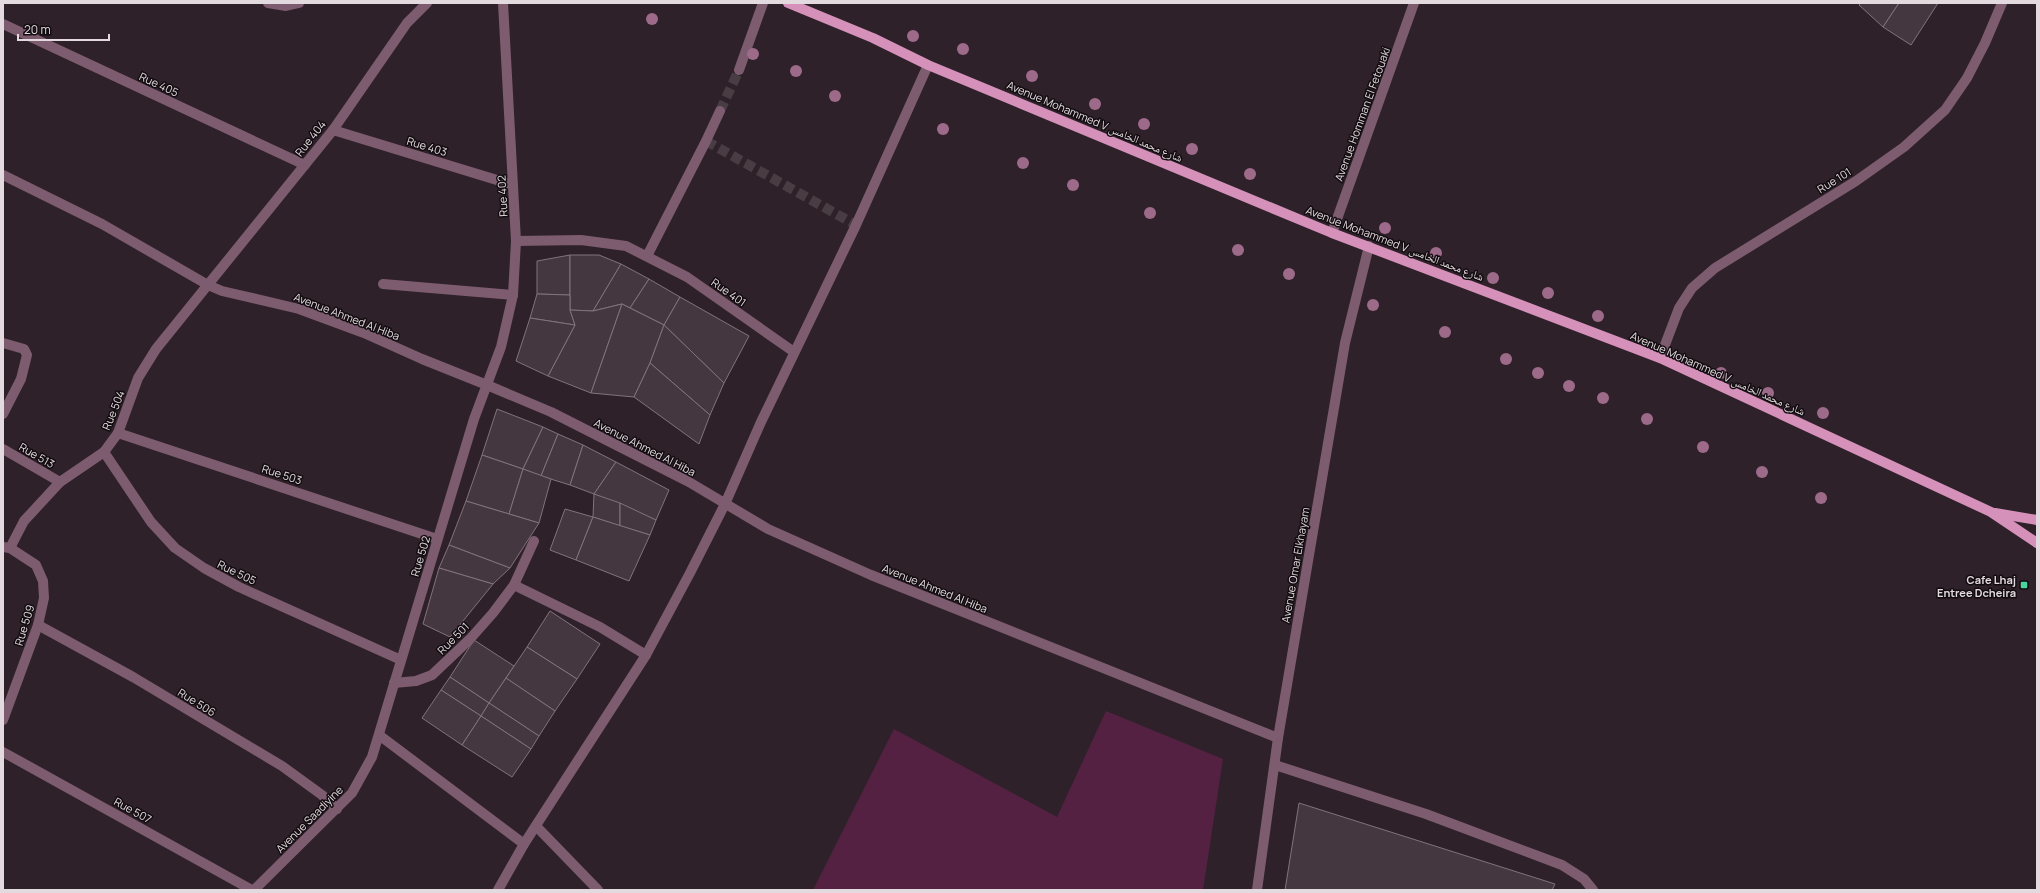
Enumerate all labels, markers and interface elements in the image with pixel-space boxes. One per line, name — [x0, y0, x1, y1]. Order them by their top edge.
scale bar — [18, 16, 109, 42]
text: 20 m — [24, 21, 51, 38]
street label: Avenue Homman El Fetouaki — [1331, 45, 1393, 183]
street label: Rue 405 — [137, 68, 181, 100]
street label: Avenue Mohammed V شارع محمد الخامس — [1005, 77, 1185, 165]
street label: Rue 404 — [291, 117, 329, 159]
street label: Rue 403 — [405, 133, 449, 159]
street label: Rue 101 — [1814, 164, 1854, 196]
street label: Rue 402 — [493, 175, 511, 217]
street label: Avenue Mohammed V شارع محمد الخامس — [1304, 202, 1486, 284]
street label: Rue 401 — [708, 275, 750, 309]
street label: Avenue Ahmed Al Hiba — [292, 289, 402, 343]
street label: Avenue Mohammed V شارع محمد الخامس — [1628, 328, 1808, 418]
street label: Rue 504 — [98, 388, 128, 432]
street label: Avenue Ahmed Al Hiba — [592, 415, 698, 479]
street label: Rue 513 — [16, 439, 58, 471]
street label: Rue 503 — [260, 460, 304, 488]
street label: Avenue Omar Elkhayam — [1277, 506, 1313, 624]
street label: Rue 502 — [407, 534, 433, 578]
street label: Rue 505 — [215, 556, 259, 588]
street label: Avenue Ahmed Al Hiba — [880, 560, 990, 616]
place label: Cafe Lhaj Entree Dcheira — [1937, 572, 2016, 600]
marker: Cafe Lhaj Entree Dcheira — [2019, 580, 2029, 590]
street label: Rue 509 — [11, 603, 37, 647]
street label: Rue 501 — [434, 619, 472, 657]
street label: Rue 506 — [175, 685, 219, 720]
street label: Avenue Saadiyine — [272, 782, 346, 856]
street label: Rue 507 — [112, 794, 154, 826]

